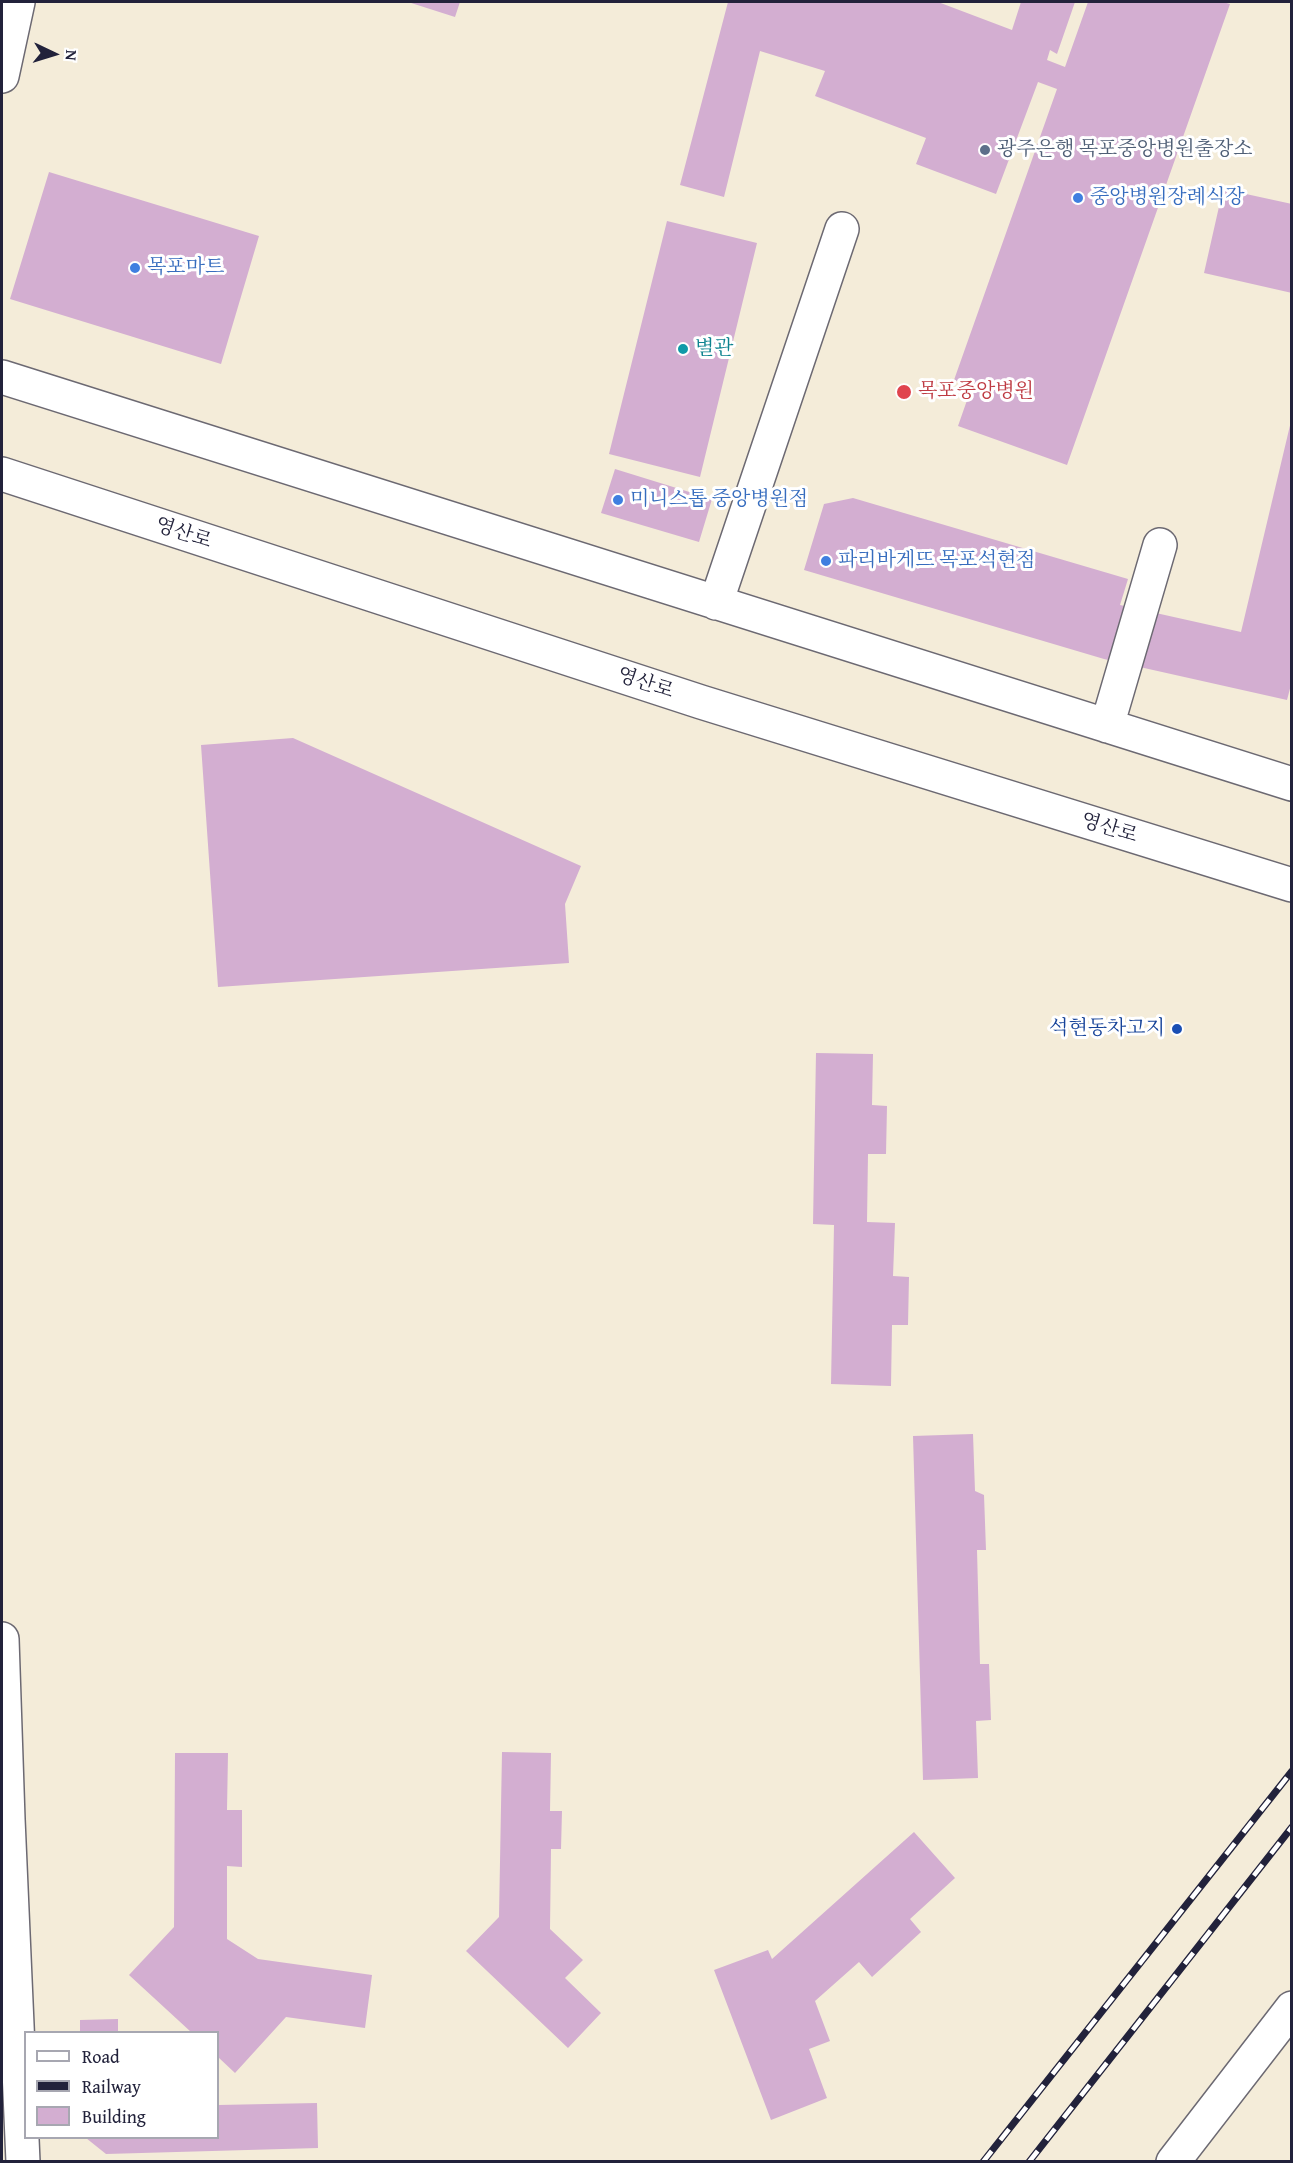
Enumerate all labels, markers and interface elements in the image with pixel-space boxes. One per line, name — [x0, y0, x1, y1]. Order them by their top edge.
north arrow — [24, 24, 84, 84]
text: N — [60, 49, 84, 61]
place label: 광주은행 목포중앙병원출장소 — [997, 138, 1253, 162]
marker: 광주은행 목포중앙병원출장소 — [978, 143, 992, 157]
place label: 중앙병원장례식장 — [1090, 186, 1245, 210]
marker: 중앙병원장례식장 — [1071, 191, 1085, 205]
place label: 목포마트 — [147, 256, 224, 280]
marker: 목포마트 — [128, 261, 142, 275]
place label: 별관 — [695, 337, 734, 361]
marker: 별관 — [676, 342, 690, 356]
place label: 목포중앙병원 — [918, 380, 1034, 404]
marker: 목포중앙병원 — [895, 383, 913, 401]
place label: 미니스톱 중앙병원점 — [630, 488, 808, 512]
marker: 미니스톱 중앙병원점 — [611, 493, 625, 507]
street label: 영산로 — [152, 514, 214, 554]
place label: 파리바게뜨 목포석현점 — [838, 549, 1036, 573]
marker: 파리바게뜨 목포석현점 — [819, 554, 833, 568]
street label: 영산로 — [614, 664, 676, 704]
street label: 영산로 — [1078, 809, 1140, 849]
place label: 석현동차고지 — [1049, 1017, 1165, 1041]
marker: 석현동차고지 — [1170, 1022, 1184, 1036]
legend — [24, 2031, 219, 2139]
text: Road — [82, 2043, 120, 2070]
text: Railway — [82, 2073, 141, 2100]
text: Building — [82, 2103, 146, 2130]

